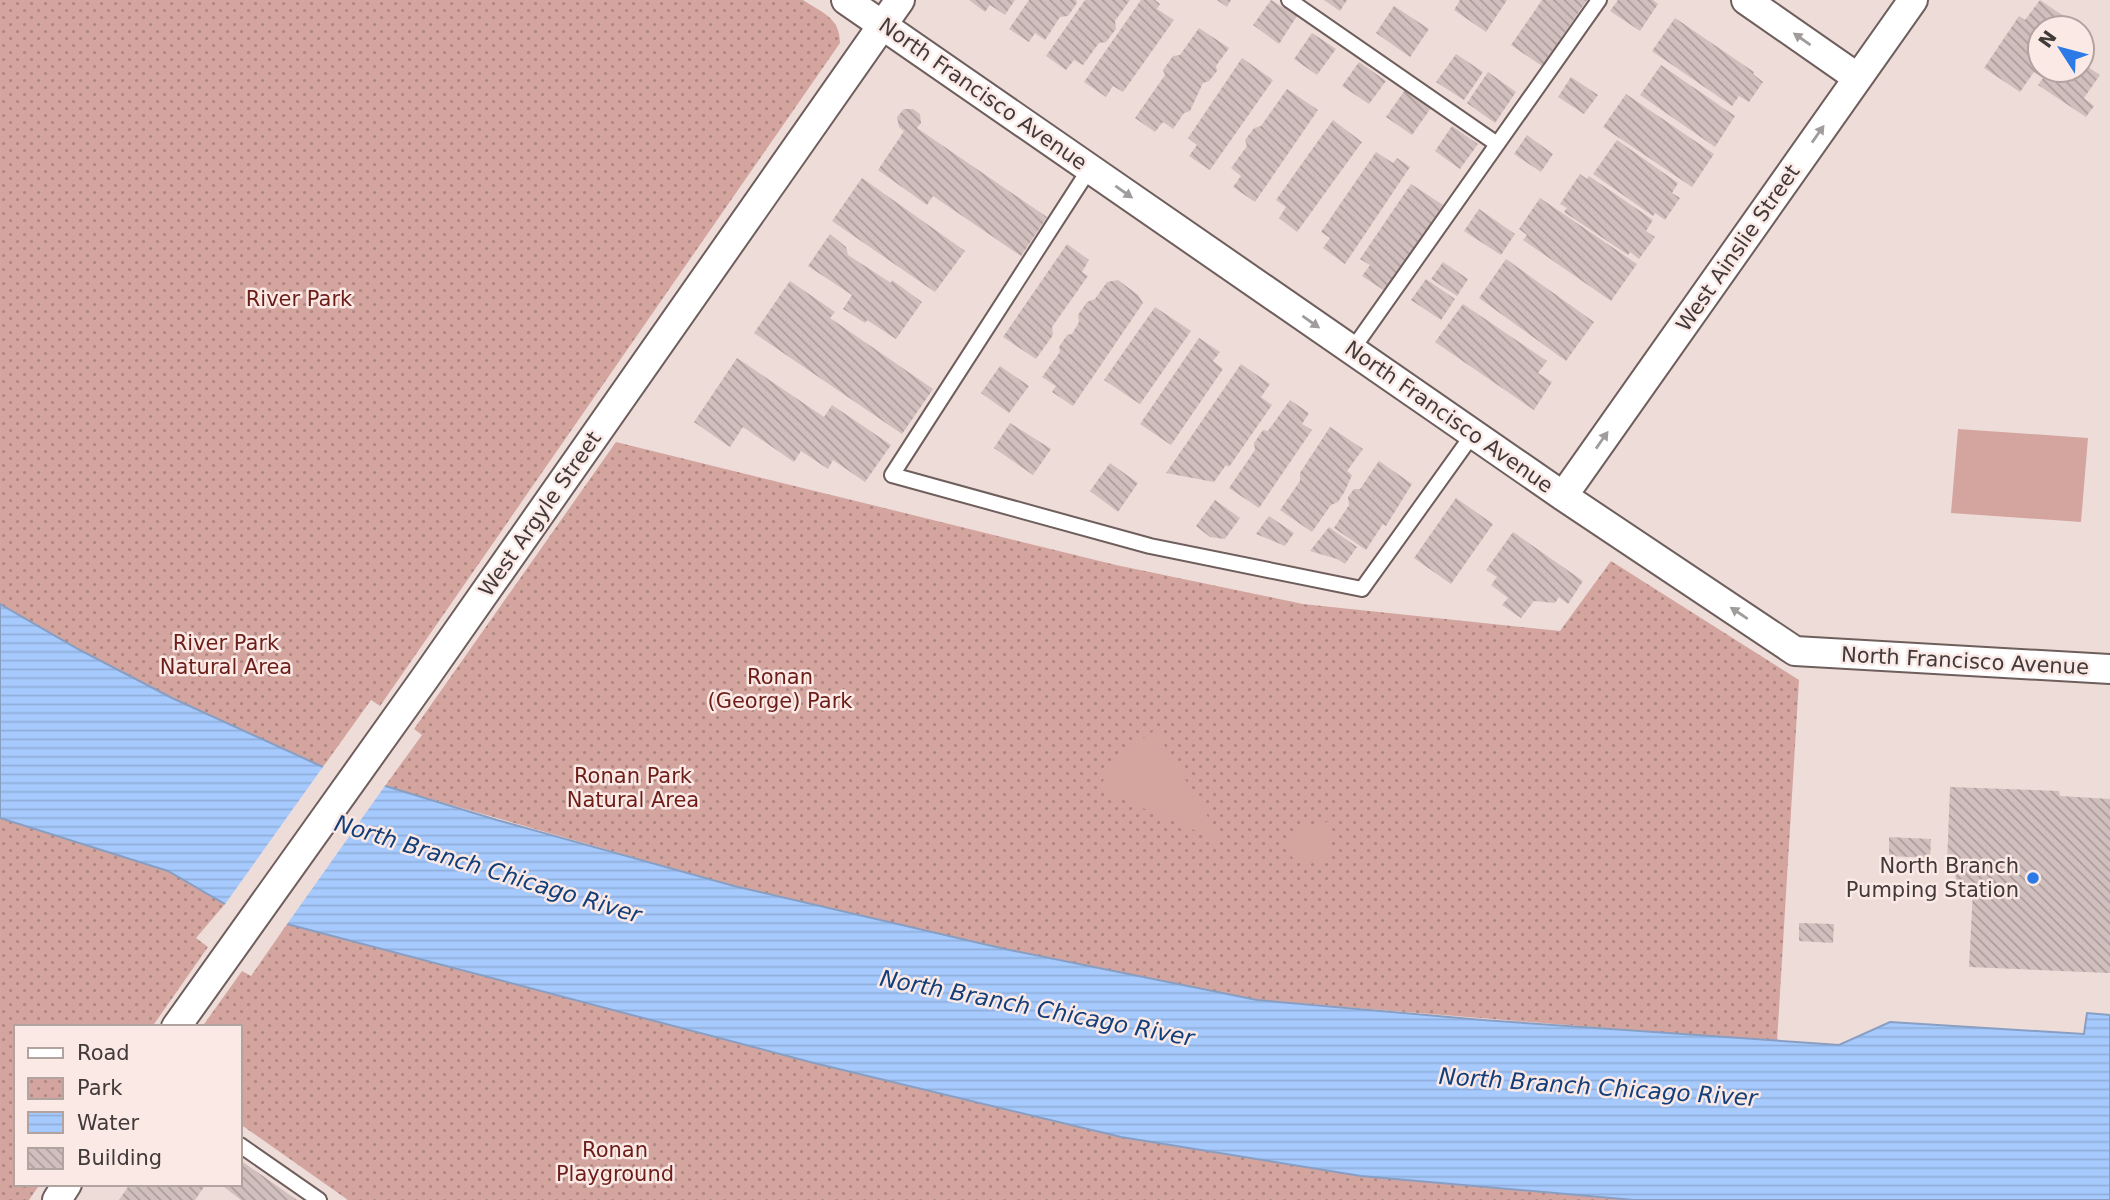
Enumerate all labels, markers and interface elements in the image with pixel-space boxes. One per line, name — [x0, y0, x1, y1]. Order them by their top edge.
street label: North Francisco Avenue — [874, 13, 1092, 175]
north arrow — [2026, 14, 2096, 84]
text: N — [2034, 26, 2061, 52]
one-way arrow — [1793, 32, 1811, 46]
one-way arrow — [1811, 125, 1825, 143]
street label: West Ainslie Street — [1671, 160, 1805, 336]
one-way arrow — [1115, 185, 1133, 199]
park label: River Park — [246, 287, 353, 311]
one-way arrow — [1301, 315, 1321, 328]
street label: North Francisco Avenue — [1340, 336, 1558, 498]
street label: West Argyle Street — [474, 427, 606, 601]
one-way arrow — [1595, 431, 1609, 449]
one-way arrow — [1729, 607, 1748, 620]
park label: River Park Natural Area — [160, 631, 292, 679]
street label: North Francisco Avenue — [1840, 643, 2090, 679]
park label: Ronan (George) Park — [707, 665, 853, 713]
park label: Ronan Park Natural Area — [567, 764, 699, 812]
water label: North Branch Chicago River — [331, 810, 646, 929]
place label: North Branch Pumping Station — [1846, 854, 2019, 902]
marker: North Branch Pumping Station — [2025, 870, 2041, 886]
water label: North Branch Chicago River — [878, 965, 1198, 1052]
legend — [14, 1025, 242, 1186]
text: Road — [77, 1041, 130, 1065]
water label: North Branch Chicago River — [1438, 1063, 1760, 1111]
text: Park — [77, 1076, 123, 1100]
text: Water — [77, 1111, 139, 1135]
park label: Ronan Playground — [556, 1138, 674, 1186]
text: Building — [77, 1146, 162, 1170]

